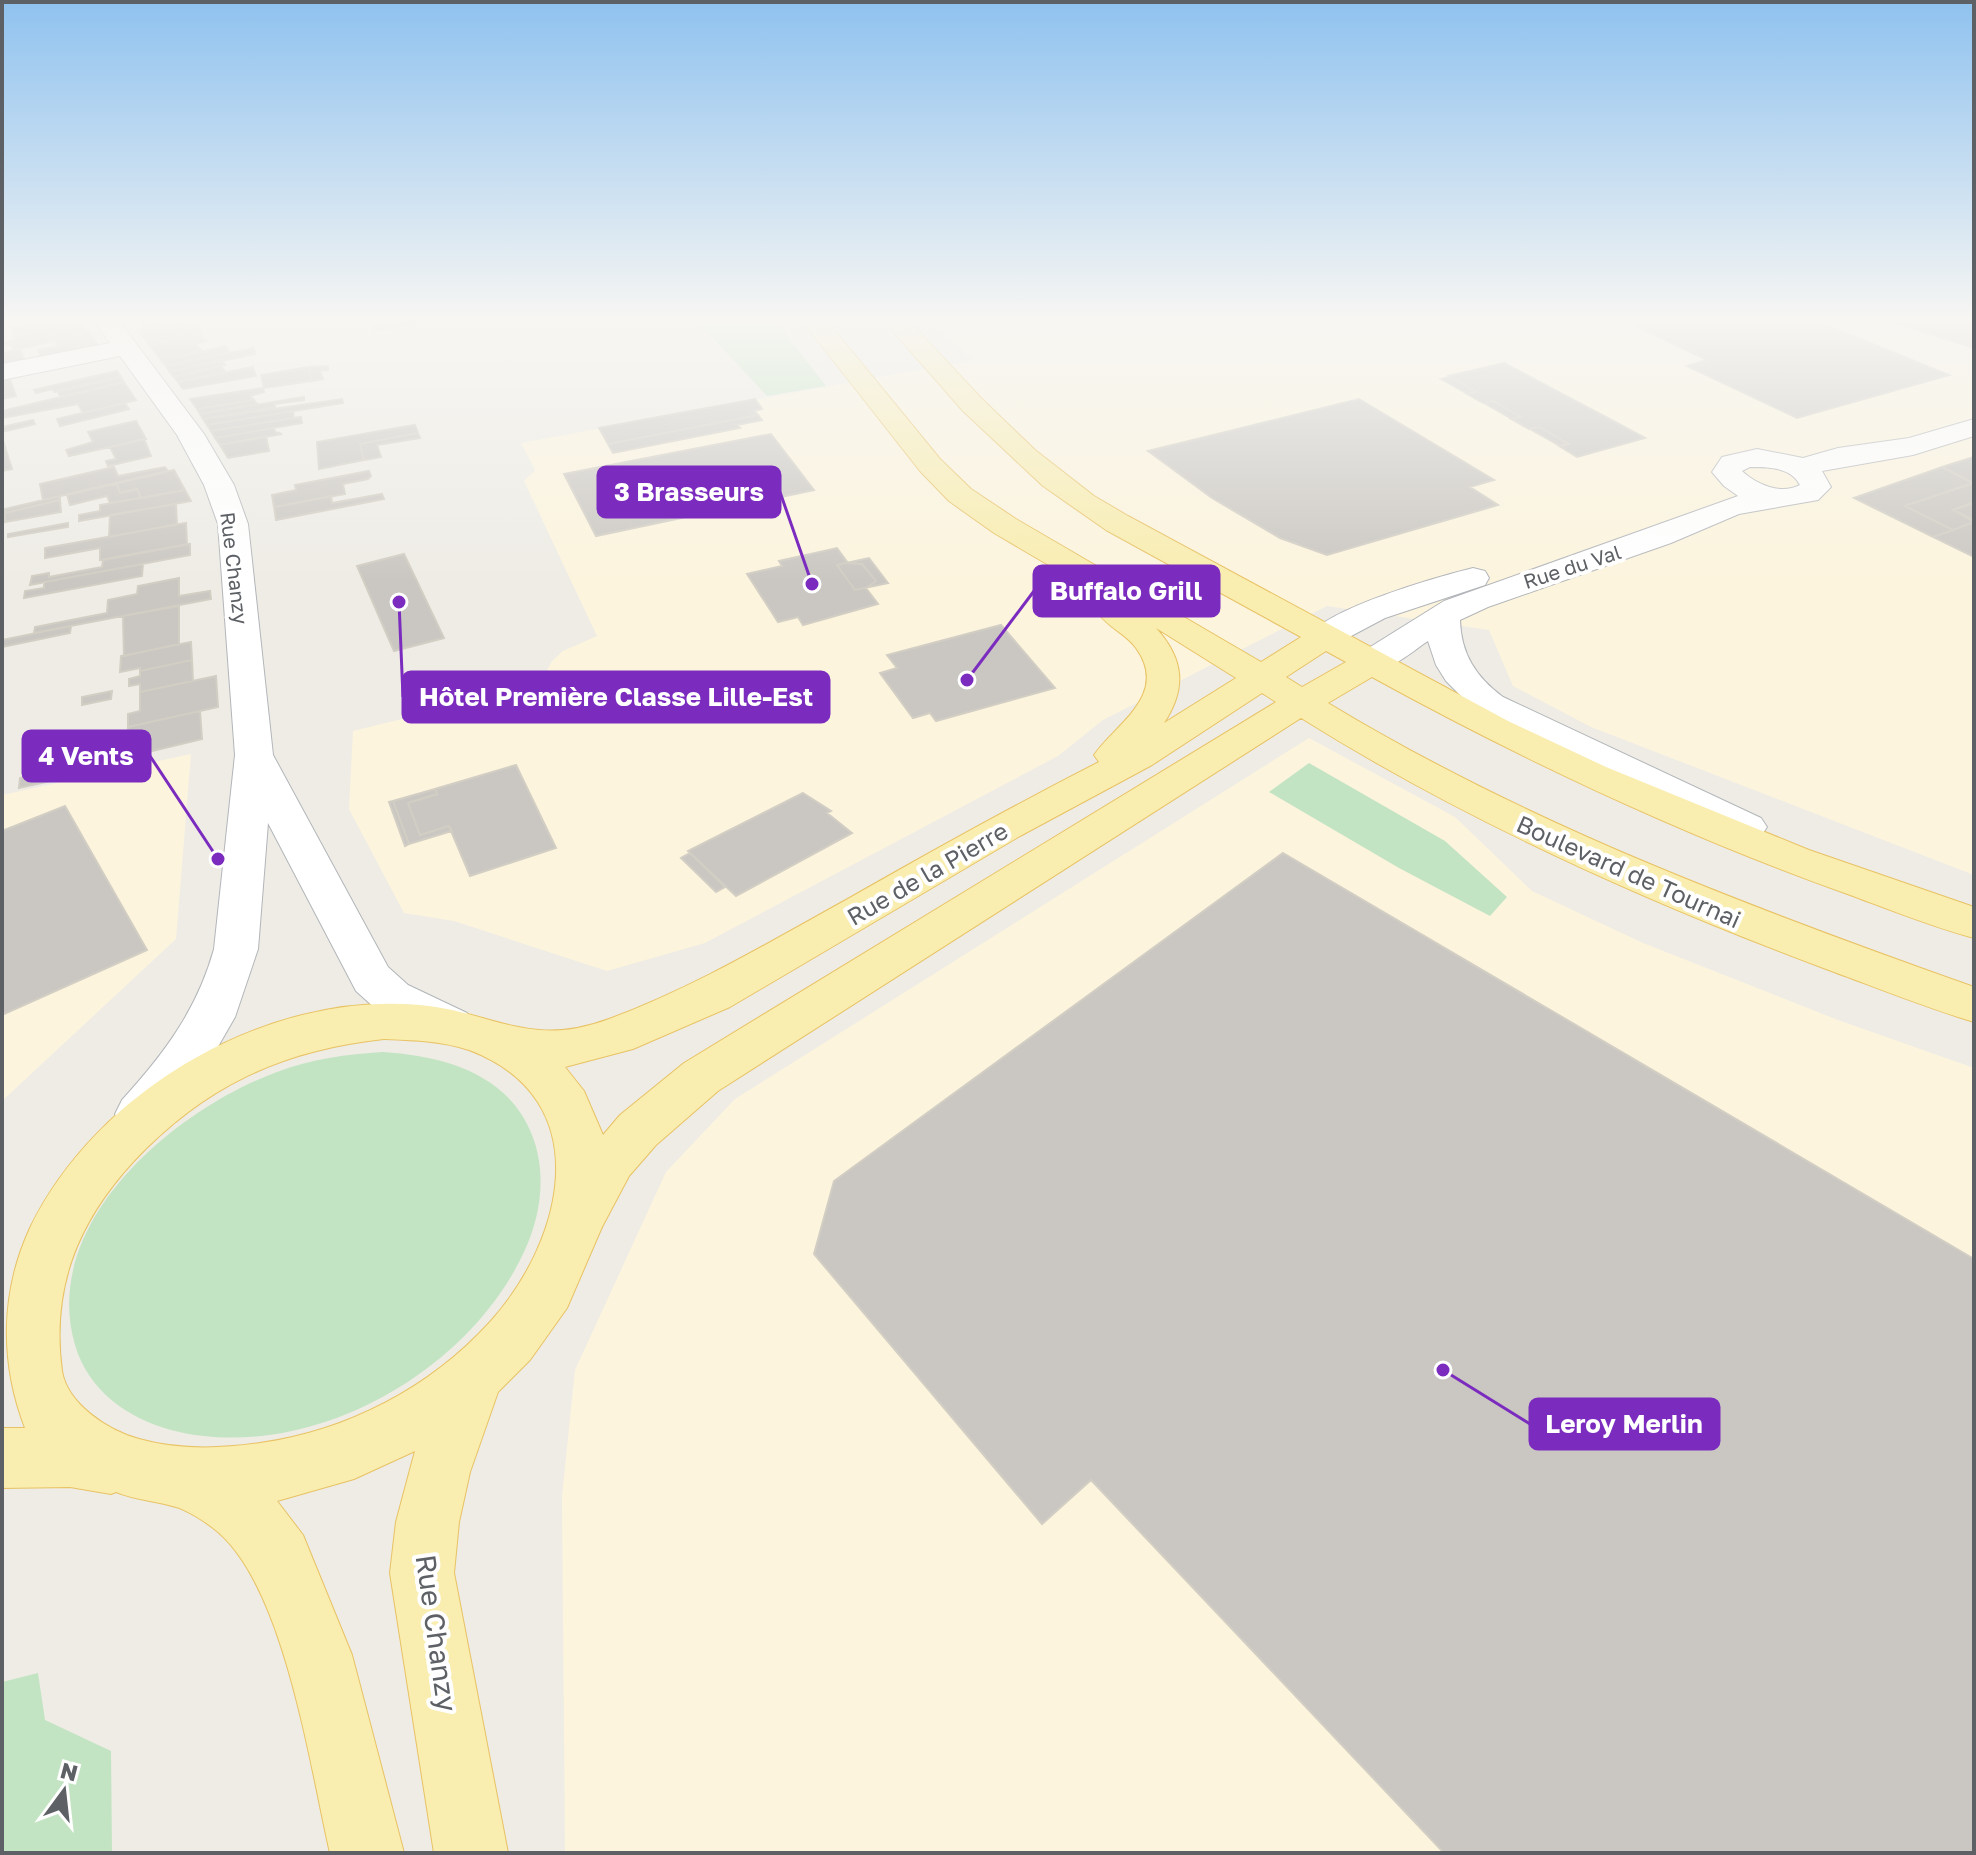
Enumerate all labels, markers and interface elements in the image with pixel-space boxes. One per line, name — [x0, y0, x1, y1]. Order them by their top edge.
callout: 3 Brasseurs — [598, 467, 780, 517]
text: 3 Brasseurs — [614, 476, 764, 507]
street label: Rue Chanzy — [216, 510, 254, 626]
street label: Rue du Val — [1520, 539, 1624, 593]
callout: Buffalo Grill — [1034, 566, 1219, 616]
text: Buffalo Grill — [1050, 575, 1202, 606]
callout: Hôtel Première Classe Lille-Est — [403, 672, 829, 722]
text: Hôtel Première Classe Lille-Est — [419, 681, 813, 712]
callout: 4 Vents — [23, 731, 150, 781]
text: 4 Vents — [38, 740, 134, 771]
street label: Boulevard de Tournai — [1512, 808, 1746, 934]
street label: Rue de la Pierre — [842, 815, 1012, 931]
callout: Leroy Merlin — [1530, 1399, 1719, 1449]
text: Leroy Merlin — [1545, 1408, 1703, 1439]
street label: Rue Chanzy — [410, 1552, 464, 1714]
north arrow — [24, 1751, 104, 1831]
text: N — [58, 1756, 81, 1786]

